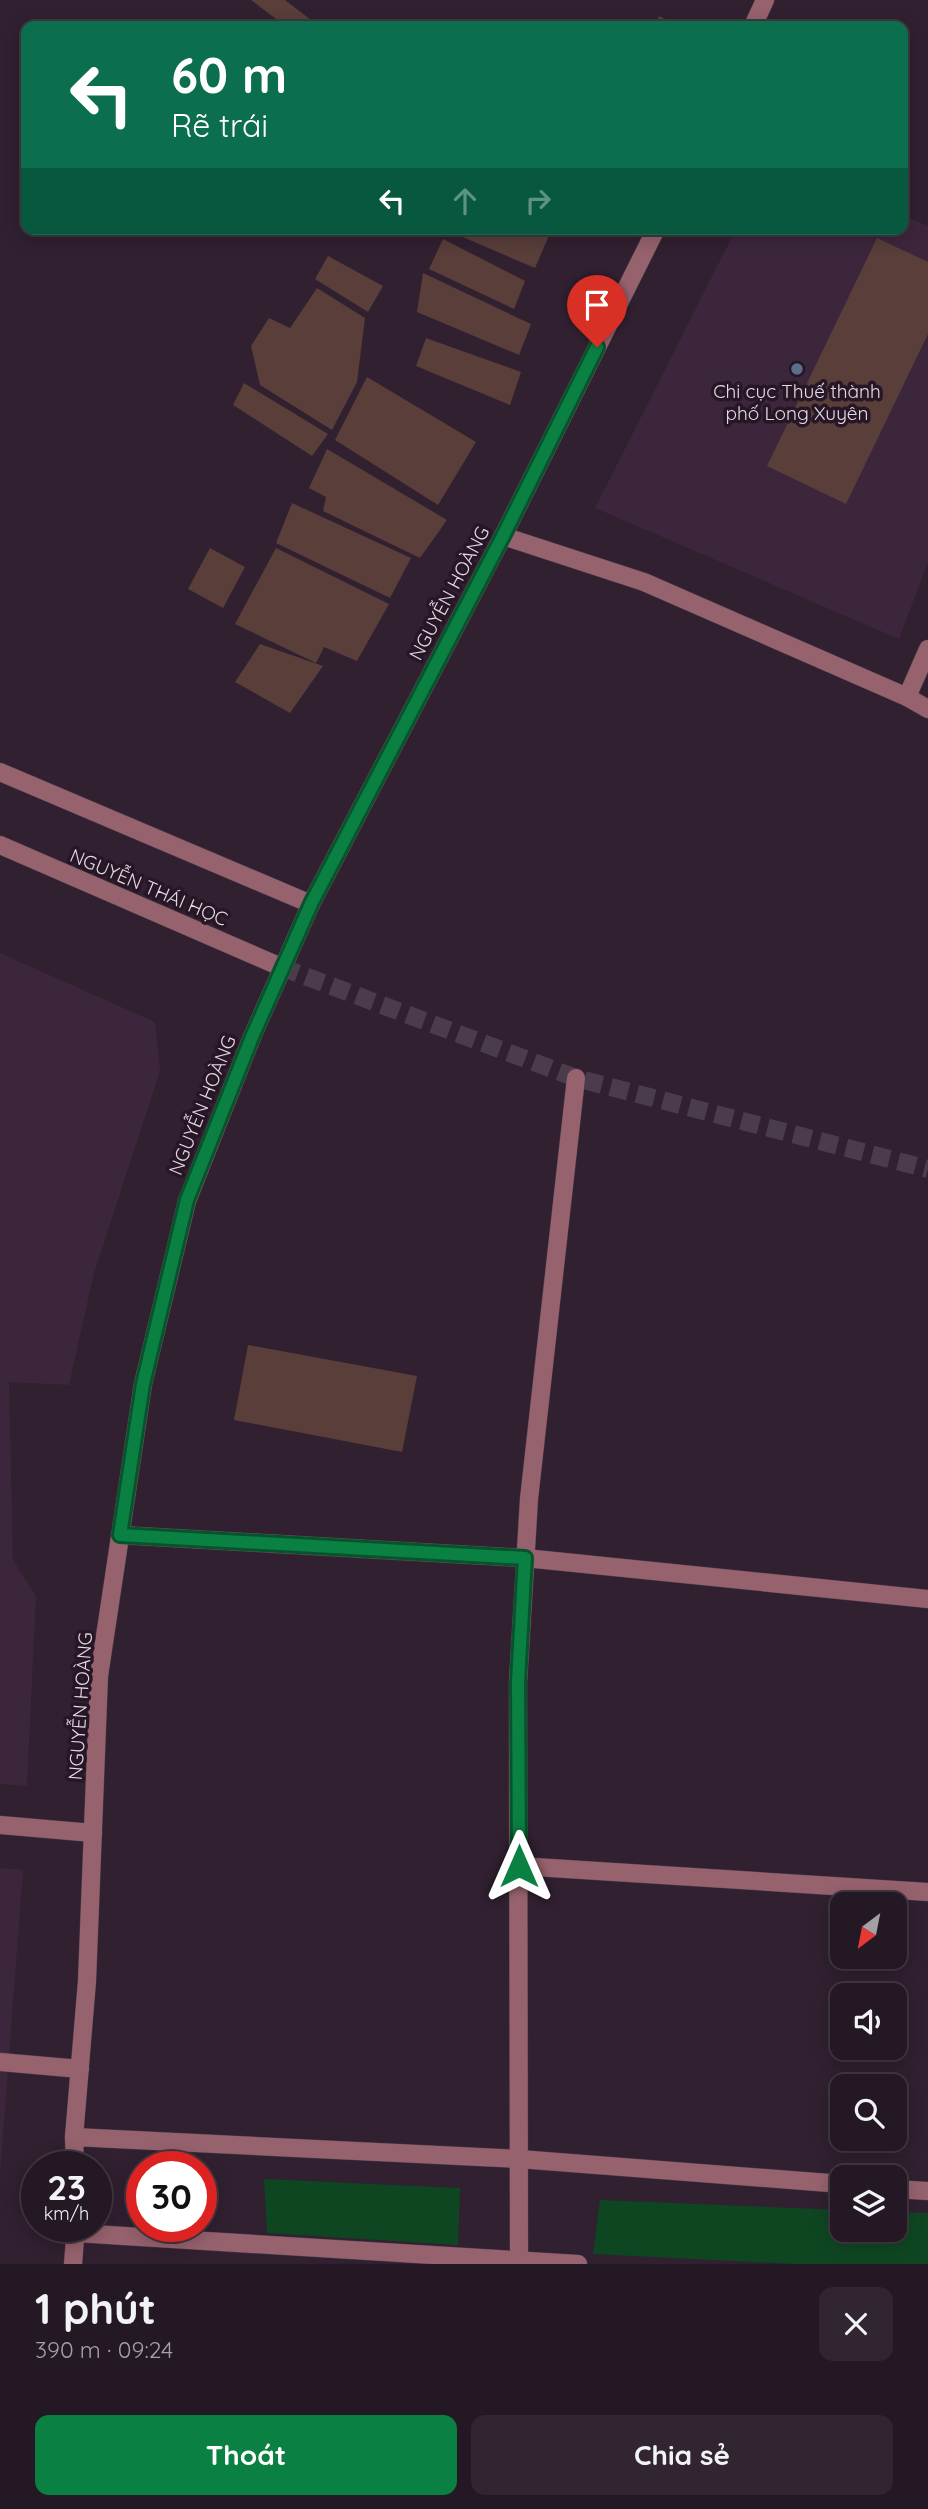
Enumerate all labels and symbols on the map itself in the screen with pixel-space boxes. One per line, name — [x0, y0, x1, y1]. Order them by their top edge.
pin — [567, 275, 627, 347]
marker: Chi cục Thuế thành phố Long Xuyên — [789, 361, 805, 377]
place label: Chi cục Thuế thành phố Long Xuyên — [713, 379, 881, 425]
street label: NGUYỄN HOÀNG — [404, 522, 494, 664]
street label: NGUYỄN THÁI HỌC — [67, 843, 231, 931]
street label: NGUYỄN HOÀNG — [163, 1032, 241, 1178]
street label: NGUYỄN HOÀNG — [63, 1631, 97, 1781]
position arrow — [482, 1829, 556, 1903]
north arrow — [830, 1892, 906, 1969]
speed limit sign: 30 — [126, 2151, 217, 2242]

